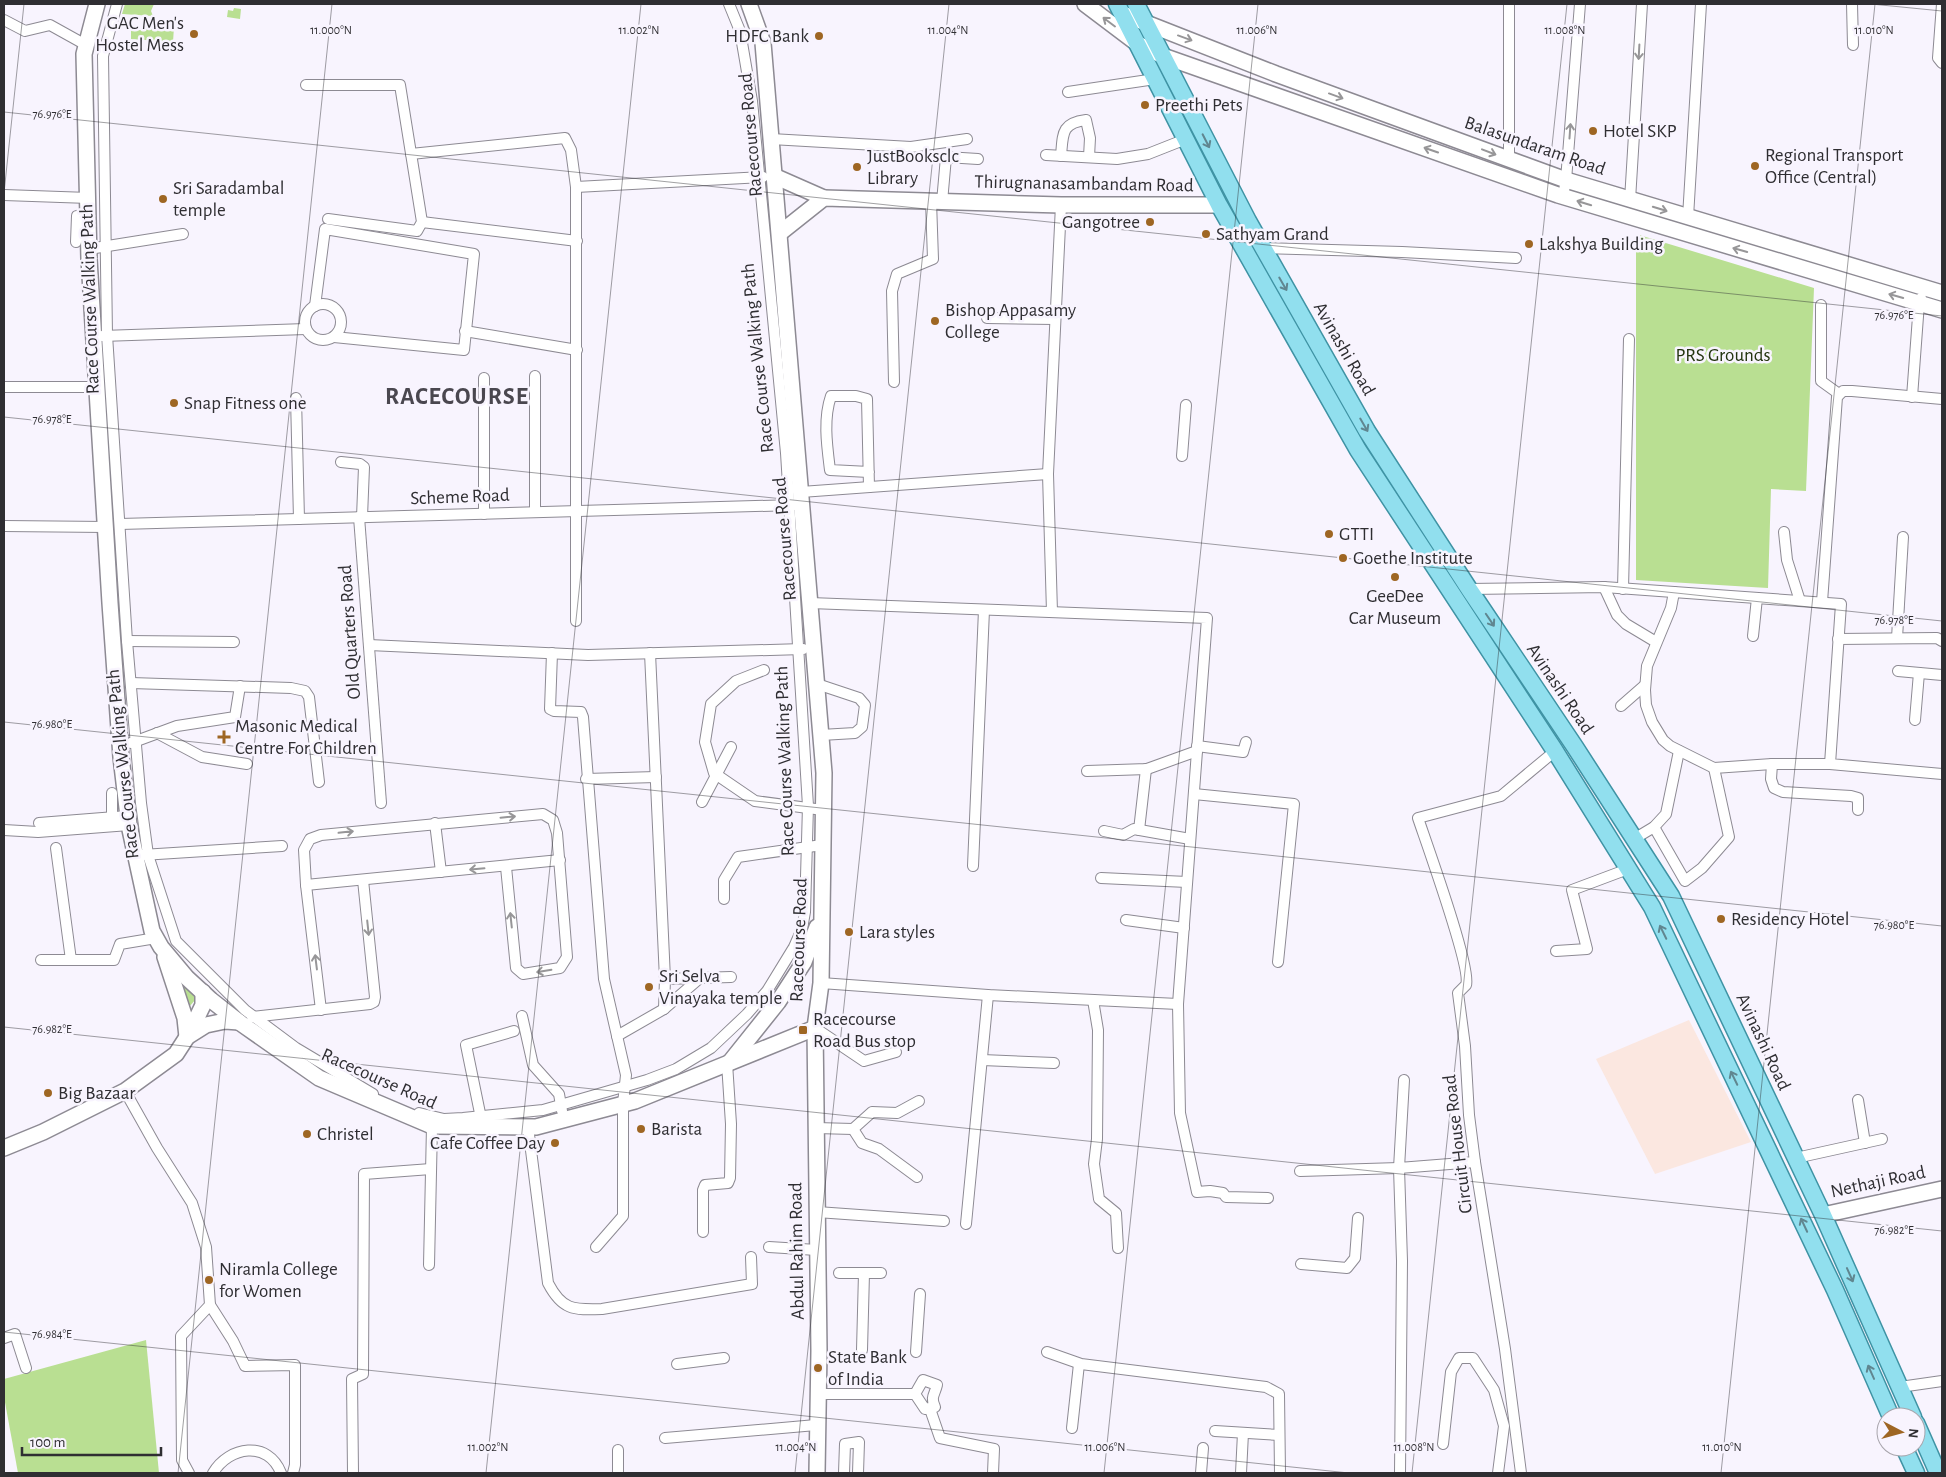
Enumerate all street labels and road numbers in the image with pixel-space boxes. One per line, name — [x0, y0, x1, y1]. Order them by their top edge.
street label: Racecourse Road — [736, 72, 766, 198]
street label: Balasundaram Road — [1462, 113, 1608, 179]
street label: Thirugnanasambandam Road — [974, 173, 1194, 195]
street label: Race Course Walking Path — [77, 203, 103, 395]
street label: Race Course Walking Path — [739, 262, 777, 454]
street label: Avinashi Road — [1310, 299, 1378, 399]
street label: Racecourse Road — [770, 476, 800, 602]
street label: Scheme Road — [410, 486, 510, 508]
street label: Old Quarters Road — [336, 564, 364, 700]
street label: Avinashi Road — [1523, 640, 1597, 738]
street label: Race Course Walking Path — [772, 665, 798, 857]
street label: Race Course Walking Path — [104, 668, 142, 860]
street label: Racecourse Road — [787, 878, 811, 1002]
street label: Avinashi Road — [1732, 991, 1794, 1093]
street label: Racecourse Road — [318, 1045, 440, 1113]
street label: Circuit House Road — [1440, 1073, 1476, 1215]
street label: Nethaji Road — [1829, 1163, 1927, 1201]
street label: Abdul Rahim Road — [786, 1182, 808, 1320]

